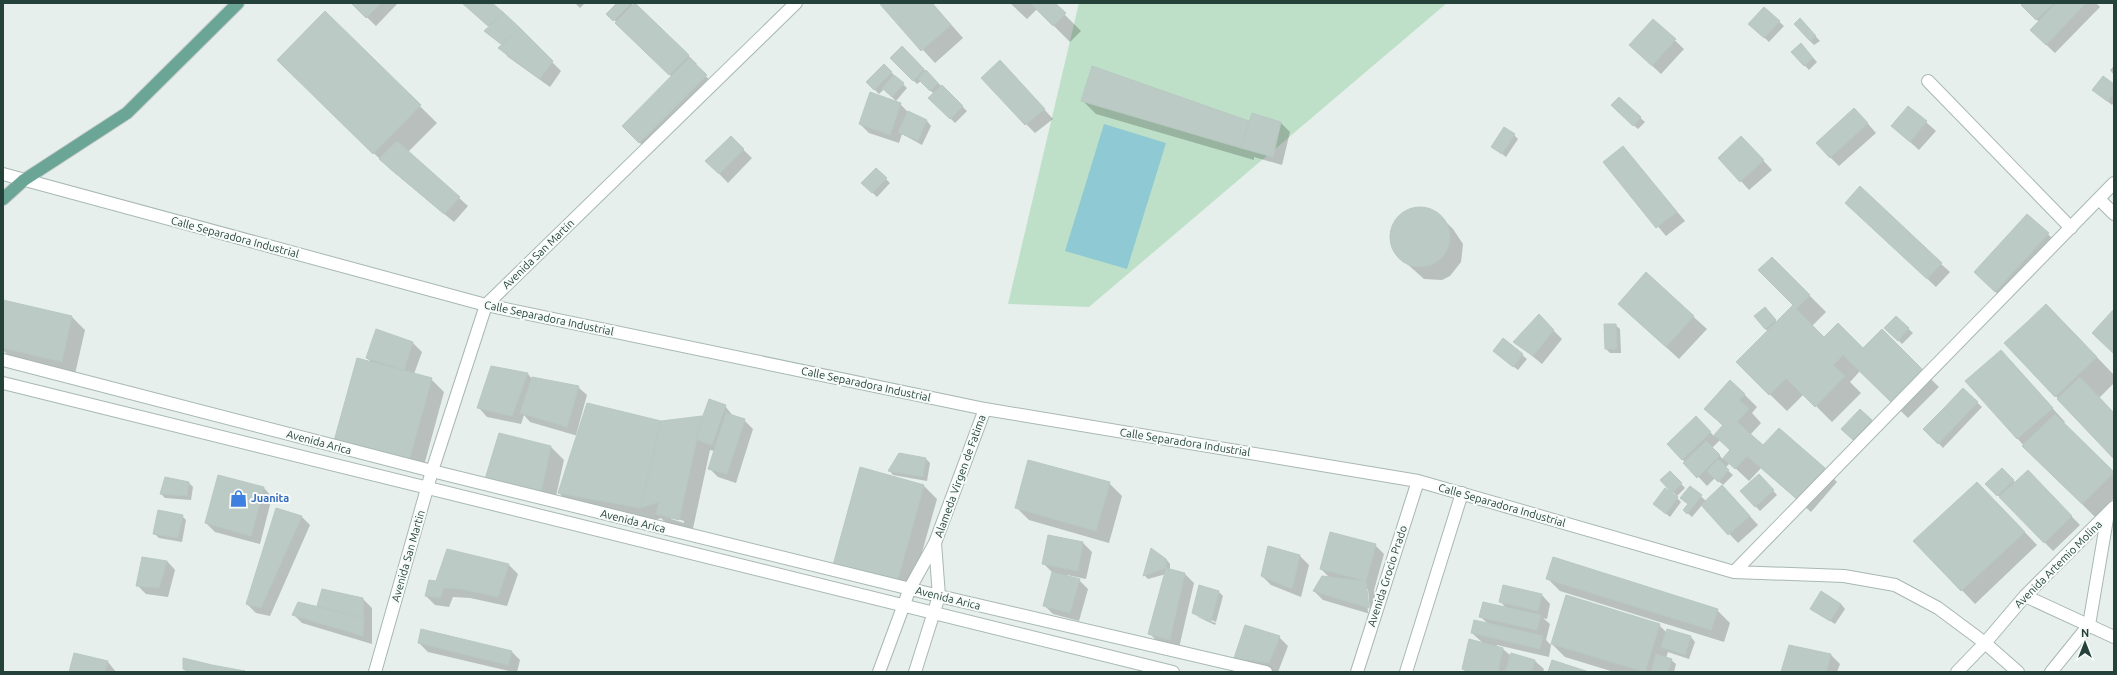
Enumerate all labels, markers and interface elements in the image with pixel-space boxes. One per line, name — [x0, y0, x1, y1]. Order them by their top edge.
street label: Calle Separadora Industrial — [170, 214, 300, 260]
street label: Avenida San Martin — [500, 217, 576, 291]
street label: Calle Separadora Industrial — [483, 298, 615, 338]
street label: Calle Separadora Industrial — [800, 364, 932, 404]
street label: Alameda Virgen de Fatima — [932, 413, 988, 539]
street label: Calle Separadora Industrial — [1119, 426, 1251, 458]
street label: Avenida Arica — [285, 428, 353, 456]
street label: Calle Separadora Industrial — [1437, 481, 1567, 529]
shop icon: Juanita — [228, 488, 248, 508]
place label: Juanita — [251, 492, 289, 504]
street label: Avenida Arica — [599, 507, 667, 535]
street label: Avenida San Martin — [389, 509, 427, 603]
street label: Avenida Artemio Molina — [2012, 518, 2104, 610]
street label: Avenida Grocio Prado — [1365, 524, 1409, 628]
street label: Avenida Arica — [914, 584, 982, 612]
north arrow — [2065, 623, 2105, 663]
text: N — [2081, 627, 2089, 639]

